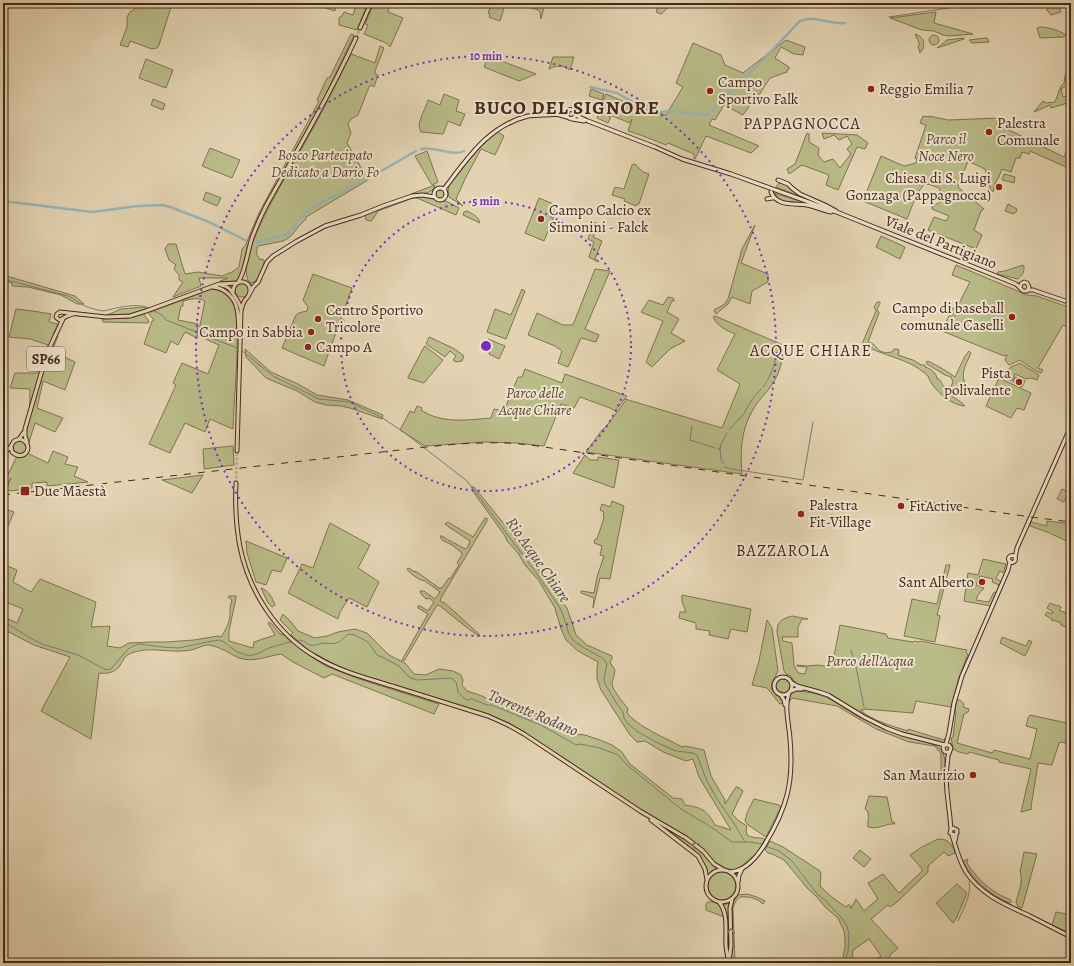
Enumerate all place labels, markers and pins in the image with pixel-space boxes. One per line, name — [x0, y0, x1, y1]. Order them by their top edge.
place label: Campo Sportivo Falk — [718, 72, 799, 109]
place label: Reggio Emilia 7 — [879, 79, 974, 99]
marker: Reggio Emilia 7 — [866, 84, 876, 94]
marker: Campo Sportivo Falk — [705, 86, 715, 96]
place label: Palestra Comunale — [997, 113, 1060, 150]
marker: Palestra Comunale — [984, 127, 994, 137]
place label: Chiesa di S. Luigi Gonzaga (Pappagnocca) — [846, 168, 991, 205]
marker: Chiesa di S. Luigi Gonzaga (Pappagnocca) — [994, 182, 1004, 192]
place label: Campo Calcio ex Simonini - Falck — [549, 200, 651, 237]
marker: Campo Calcio ex Simonini - Falck — [536, 214, 546, 224]
place label: Campo di baseball comunale Caselli — [892, 298, 1004, 335]
place label: Centro Sportivo Tricolore — [326, 300, 423, 337]
marker: Campo di baseball comunale Caselli — [1007, 312, 1017, 322]
marker: Centro Sportivo Tricolore — [313, 314, 323, 324]
place label: Campo in Sabbia — [199, 322, 303, 342]
marker: Campo in Sabbia — [306, 327, 316, 337]
place label: Campo A — [316, 337, 372, 357]
centre of rings — [479, 339, 493, 353]
marker: Campo A — [303, 342, 313, 352]
place label: Pista polivalente — [944, 363, 1011, 400]
marker: Pista polivalente — [1014, 377, 1024, 387]
place label: Due Maestà — [34, 481, 107, 501]
marker: Due Maestà — [19, 485, 31, 497]
place label: Palestra Fit-Village — [809, 495, 872, 532]
place label: FitActive — [909, 496, 963, 516]
marker: FitActive — [896, 501, 906, 511]
marker: Palestra Fit-Village — [796, 509, 806, 519]
place label: Sant Alberto — [899, 572, 974, 592]
marker: Sant Alberto — [977, 577, 987, 587]
place label: San Maurizio — [883, 765, 965, 785]
marker: San Maurizio — [968, 770, 978, 780]

